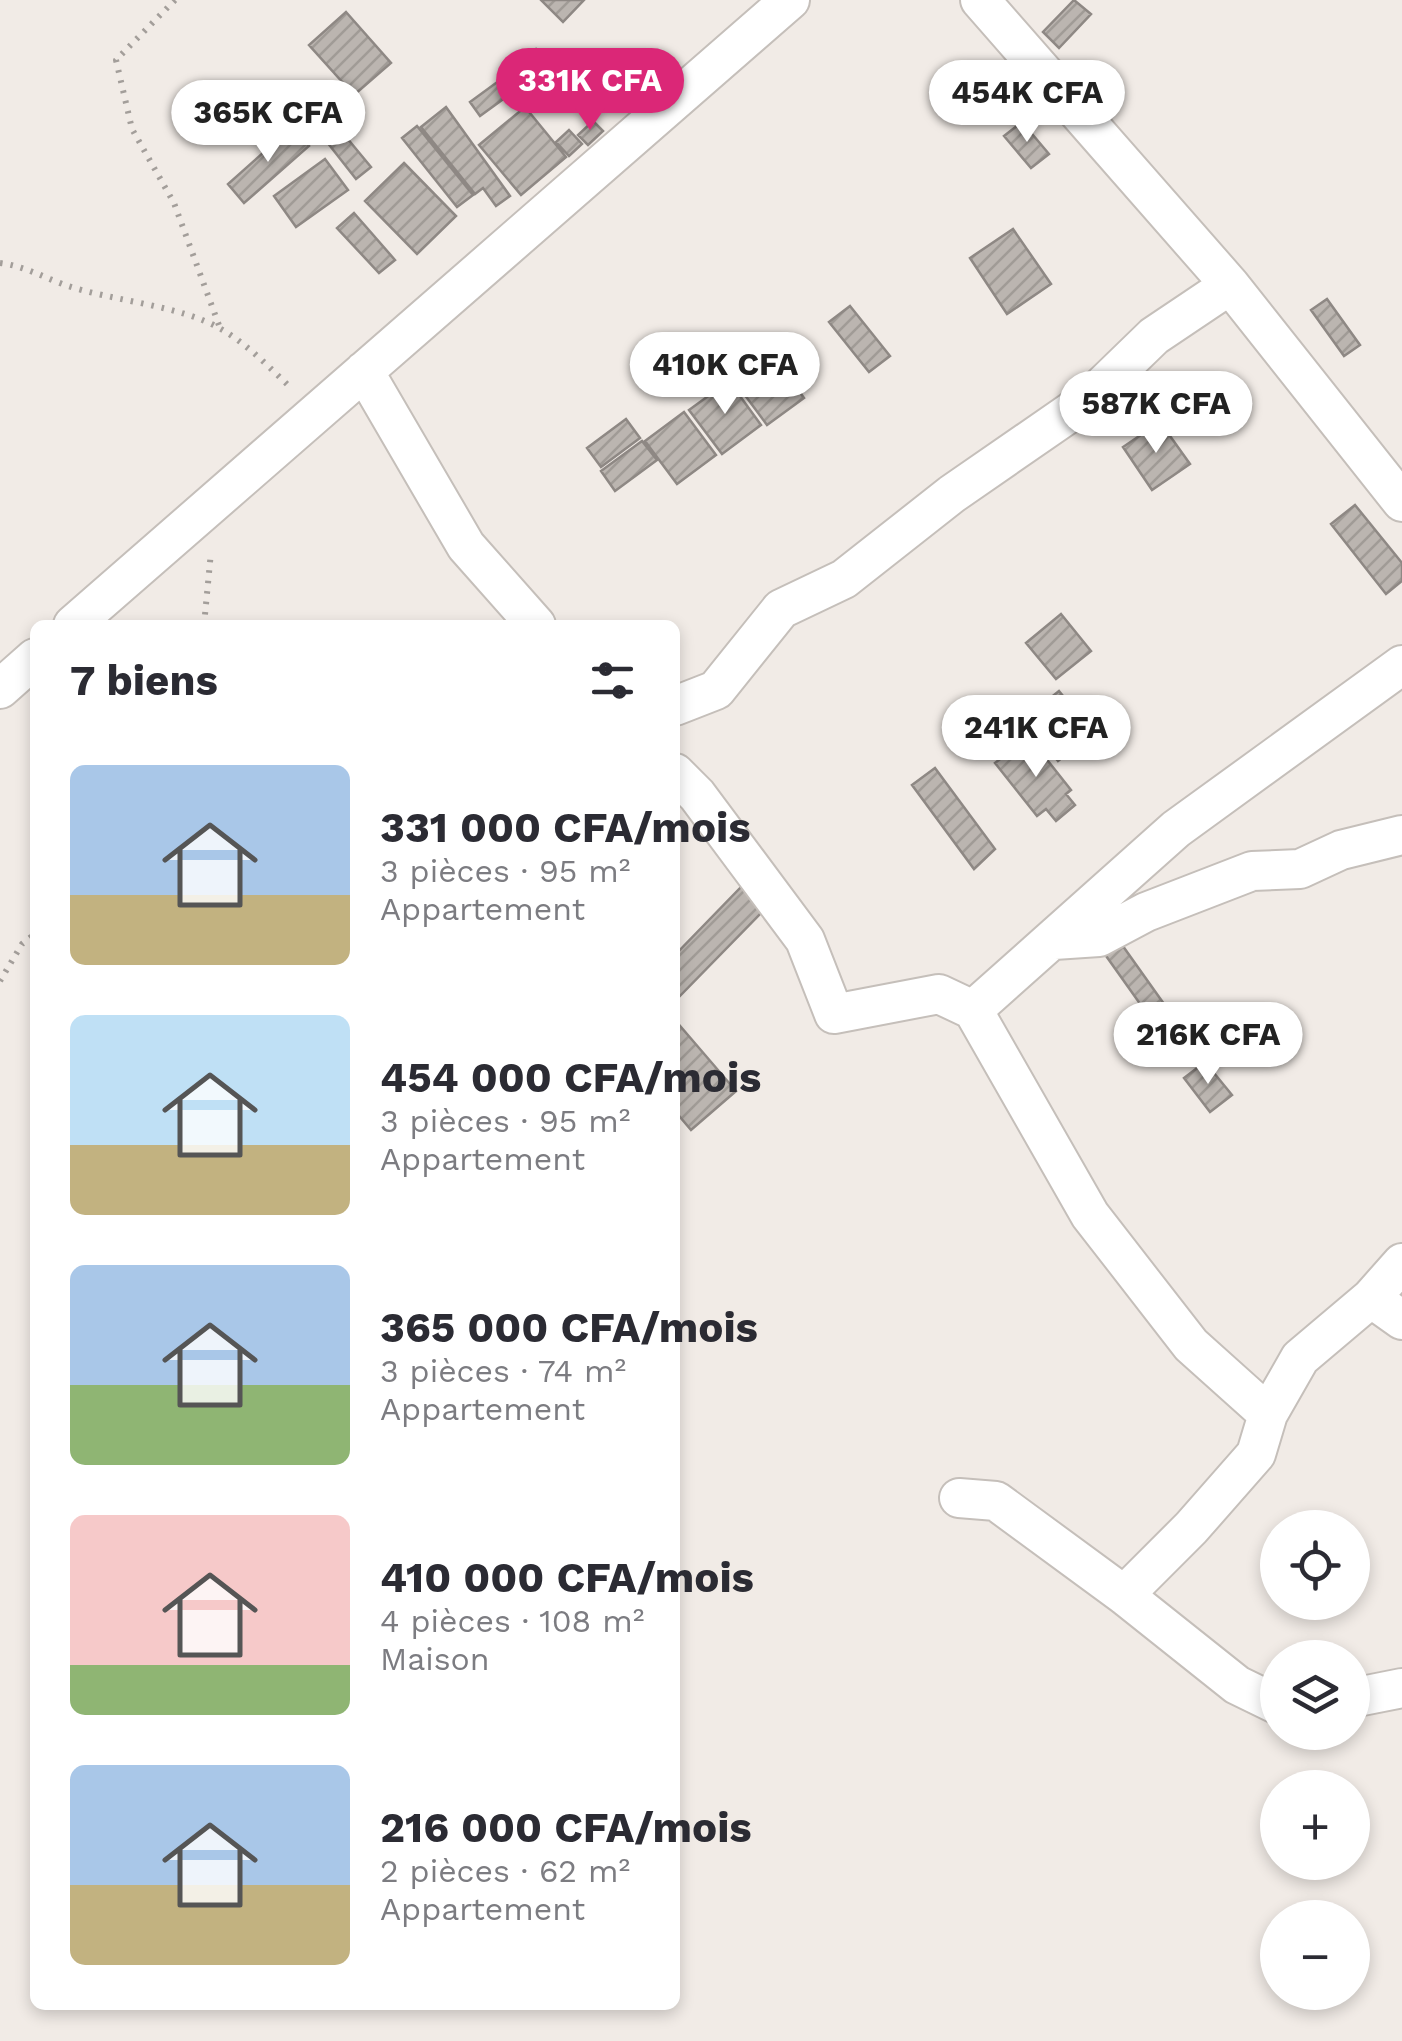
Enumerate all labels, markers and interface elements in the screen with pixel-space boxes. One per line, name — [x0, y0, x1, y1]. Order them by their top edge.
pin: 331K CFA — [487, 48, 693, 133]
pin: 454K CFA — [924, 60, 1130, 145]
text: 331K CFA — [518, 61, 662, 99]
text: 454K CFA — [951, 73, 1103, 111]
pin: 365K CFA — [165, 80, 371, 165]
text: 365K CFA — [193, 93, 343, 131]
pin: 410K CFA — [622, 332, 828, 417]
text: 410K CFA — [652, 345, 798, 383]
pin: 587K CFA — [1053, 371, 1259, 456]
text: 587K CFA — [1081, 384, 1231, 422]
icon: filters — [585, 653, 640, 708]
text: 7 biens — [70, 656, 218, 705]
pin: 241K CFA — [933, 695, 1139, 780]
text: 241K CFA — [964, 708, 1108, 746]
text: 331 000 CFA/mois — [380, 803, 751, 852]
icon: home — [150, 805, 270, 925]
text: 3 pièces · 95 m² — [380, 852, 630, 890]
text: Appartement — [380, 890, 585, 928]
pin: 216K CFA — [1105, 1002, 1311, 1087]
text: 216K CFA — [1136, 1015, 1280, 1053]
text: 454 000 CFA/mois — [380, 1053, 762, 1102]
icon: home — [150, 1055, 270, 1175]
text: 3 pièces · 95 m² — [380, 1102, 630, 1140]
text: Appartement — [380, 1140, 585, 1178]
text: 365 000 CFA/mois — [380, 1303, 758, 1352]
icon: home — [150, 1305, 270, 1425]
text: 3 pièces · 74 m² — [380, 1352, 626, 1390]
text: Appartement — [380, 1390, 585, 1428]
map controls — [1260, 1510, 1370, 2010]
button: locate — [1260, 1510, 1370, 1620]
text: 410 000 CFA/mois — [380, 1553, 754, 1602]
icon: home — [150, 1555, 270, 1675]
text: 4 pièces · 108 m² — [380, 1602, 644, 1640]
text: Maison — [380, 1640, 490, 1678]
button: layers — [1260, 1640, 1370, 1750]
button: + — [1260, 1770, 1370, 1880]
text: 216 000 CFA/mois — [380, 1803, 752, 1852]
icon: home — [150, 1805, 270, 1925]
text: 2 pièces · 62 m² — [380, 1852, 630, 1890]
text: Appartement — [380, 1890, 585, 1928]
button: − — [1260, 1900, 1370, 2010]

